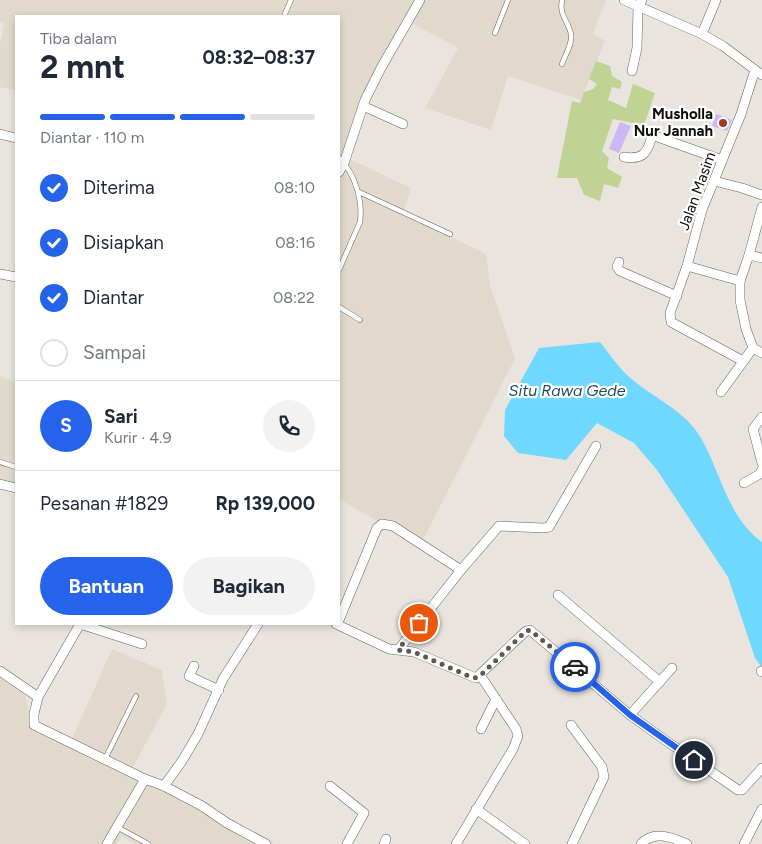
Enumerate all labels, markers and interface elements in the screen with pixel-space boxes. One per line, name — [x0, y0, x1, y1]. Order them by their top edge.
text: Tiba dalam — [40, 29, 117, 48]
text: 08:32–08:37 — [203, 46, 315, 69]
text: 2 mnt — [40, 48, 125, 86]
place label: Musholla Nur Jannah — [634, 105, 713, 140]
marker: Musholla Nur Jannah — [717, 117, 729, 129]
text: Diantar · 110 m — [40, 128, 144, 147]
street label: Jalan Masim — [675, 149, 719, 233]
icon: check — [40, 174, 68, 202]
text: Diterima — [83, 176, 155, 199]
text: 08:10 — [274, 178, 315, 197]
icon: check — [40, 229, 68, 257]
text: Disiapkan — [83, 231, 164, 254]
text: 08:16 — [275, 233, 315, 252]
icon: check — [40, 284, 68, 312]
text: Diantar — [83, 286, 144, 309]
text: 08:22 — [273, 288, 315, 307]
text: Sampai — [83, 341, 146, 364]
water label: Situ Rawa Gede — [509, 381, 626, 400]
button: phone — [263, 400, 315, 452]
text: Sari — [104, 405, 138, 428]
text: S — [60, 414, 72, 437]
text: Kurir · 4.9 — [104, 428, 171, 447]
text: Pesanan #1829 — [40, 492, 168, 515]
text: Rp 139,000 — [215, 492, 315, 515]
button: Bantuan — [40, 557, 173, 615]
button: Bagikan — [183, 557, 315, 615]
pin — [398, 602, 440, 644]
icon: bag — [405, 609, 433, 637]
courier — [550, 642, 600, 692]
icon: car — [561, 653, 589, 681]
pin — [673, 739, 715, 781]
icon: home — [680, 746, 708, 774]

